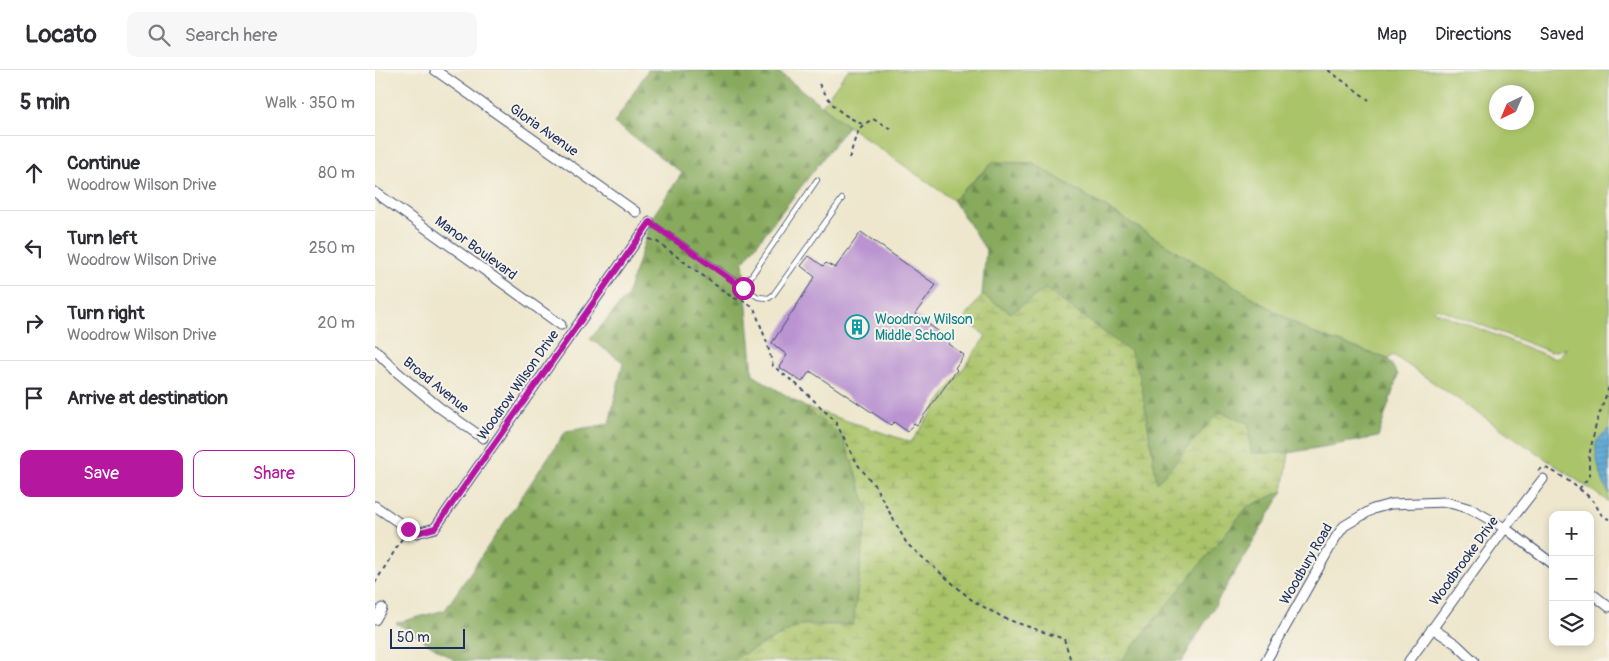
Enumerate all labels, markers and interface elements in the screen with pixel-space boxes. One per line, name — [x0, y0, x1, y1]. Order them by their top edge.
search box — [127, 12, 477, 57]
text: Locato — [25, 20, 97, 49]
icon: search — [145, 21, 173, 49]
text: Search here — [185, 23, 277, 47]
text: Map — [1377, 23, 1407, 46]
text: Directions — [1435, 23, 1511, 46]
text: Saved — [1539, 23, 1584, 46]
north arrow — [1489, 85, 1534, 130]
text: 5 min — [20, 89, 70, 116]
text: Walk · 350 m — [265, 93, 355, 113]
street label: Gloria Avenue — [506, 100, 582, 160]
text: Continue — [67, 151, 140, 175]
icon: ahead — [20, 159, 48, 187]
text: 80 m — [318, 163, 355, 183]
text: Woodrow Wilson Drive — [67, 175, 216, 195]
street label: Manor Boulevard — [432, 213, 520, 283]
text: Turn left — [67, 226, 137, 250]
icon: left — [20, 234, 48, 262]
text: 250 m — [309, 238, 355, 258]
text: Woodrow Wilson Drive — [67, 250, 216, 270]
route start — [732, 277, 755, 300]
text: Turn right — [67, 301, 145, 325]
icon: right — [20, 309, 48, 337]
place label: Woodrow Wilson Middle School — [875, 311, 973, 344]
text: 20 m — [317, 313, 355, 333]
building icon: Woodrow Wilson Middle School — [844, 314, 870, 340]
text: Woodrow Wilson Drive — [67, 325, 216, 345]
street label: Woodrow Wilson Drive — [474, 327, 563, 443]
street label: Broad Avenue — [400, 353, 472, 417]
icon: arrive — [20, 384, 48, 412]
text: Arrive at destination — [67, 386, 228, 410]
button: Save — [20, 450, 183, 497]
button: Share — [193, 450, 355, 497]
map controls — [1549, 511, 1594, 646]
button: + — [1549, 511, 1594, 556]
street label: Woodbrooke Drive — [1426, 513, 1502, 609]
route end — [397, 518, 420, 541]
street label: Woodbury Road — [1276, 520, 1336, 608]
button: − — [1549, 556, 1594, 601]
button: layers — [1549, 601, 1594, 646]
scale bar — [390, 626, 465, 649]
text: 50 m — [397, 629, 430, 646]

